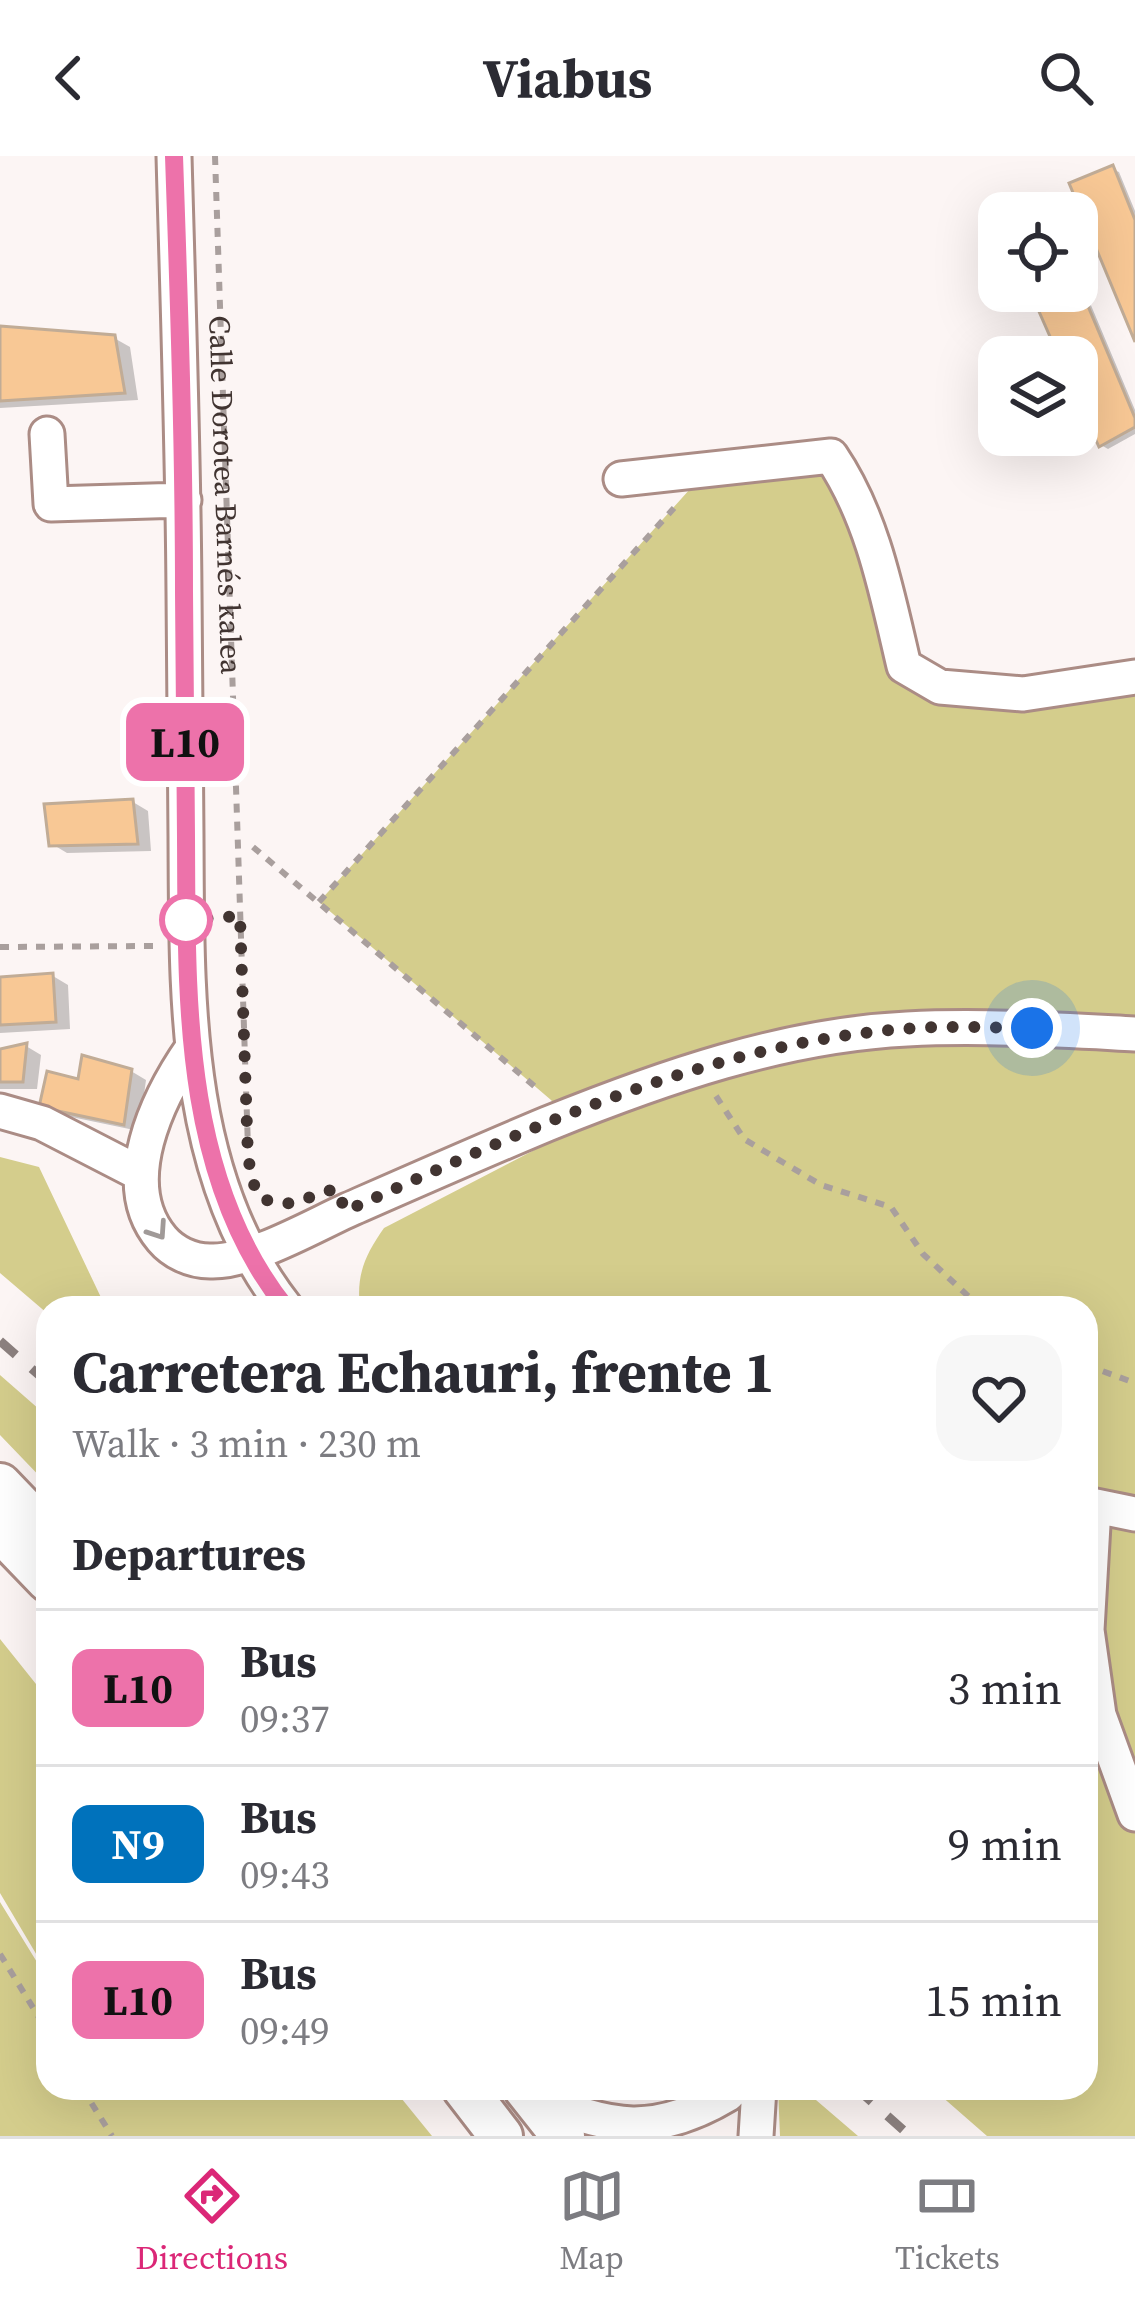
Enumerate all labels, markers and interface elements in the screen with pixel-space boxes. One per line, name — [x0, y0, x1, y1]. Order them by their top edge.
text: Viabus — [483, 41, 652, 115]
icon: back — [36, 45, 102, 111]
icon: search — [1033, 45, 1099, 111]
map controls — [978, 192, 1098, 456]
button: locate — [978, 192, 1098, 312]
street label: Calle Dorotea Barnés kalea — [200, 315, 253, 676]
button: layers — [978, 336, 1098, 456]
line badge: L10 — [116, 703, 254, 781]
text: L10 — [150, 713, 220, 771]
unlabelled marker — [161, 895, 211, 945]
your location — [1002, 998, 1062, 1058]
one-way arrow — [144, 1218, 166, 1240]
text: Carretera Echauri, frente 1 — [72, 1333, 775, 1411]
button: heart — [936, 1335, 1062, 1461]
text: Walk · 3 min · 230 m — [72, 1417, 421, 1470]
text: Departures — [72, 1523, 306, 1585]
text: Bus — [240, 1630, 317, 1692]
text: 3 min — [948, 1657, 1062, 1719]
text: L10 — [103, 1659, 173, 1717]
text: 09:37 — [240, 1692, 330, 1745]
text: Bus — [240, 1786, 317, 1848]
text: 9 min — [948, 1813, 1062, 1875]
text: N9 — [111, 1815, 165, 1873]
text: 09:43 — [240, 1848, 330, 1901]
text: Bus — [240, 1942, 317, 2004]
text: 15 min — [925, 1969, 1062, 2031]
text: L10 — [103, 1971, 173, 2029]
text: 09:49 — [240, 2004, 330, 2057]
tab: Directions — [135, 2163, 288, 2280]
tab: Map — [559, 2163, 625, 2280]
tab: Tickets — [895, 2163, 1000, 2280]

